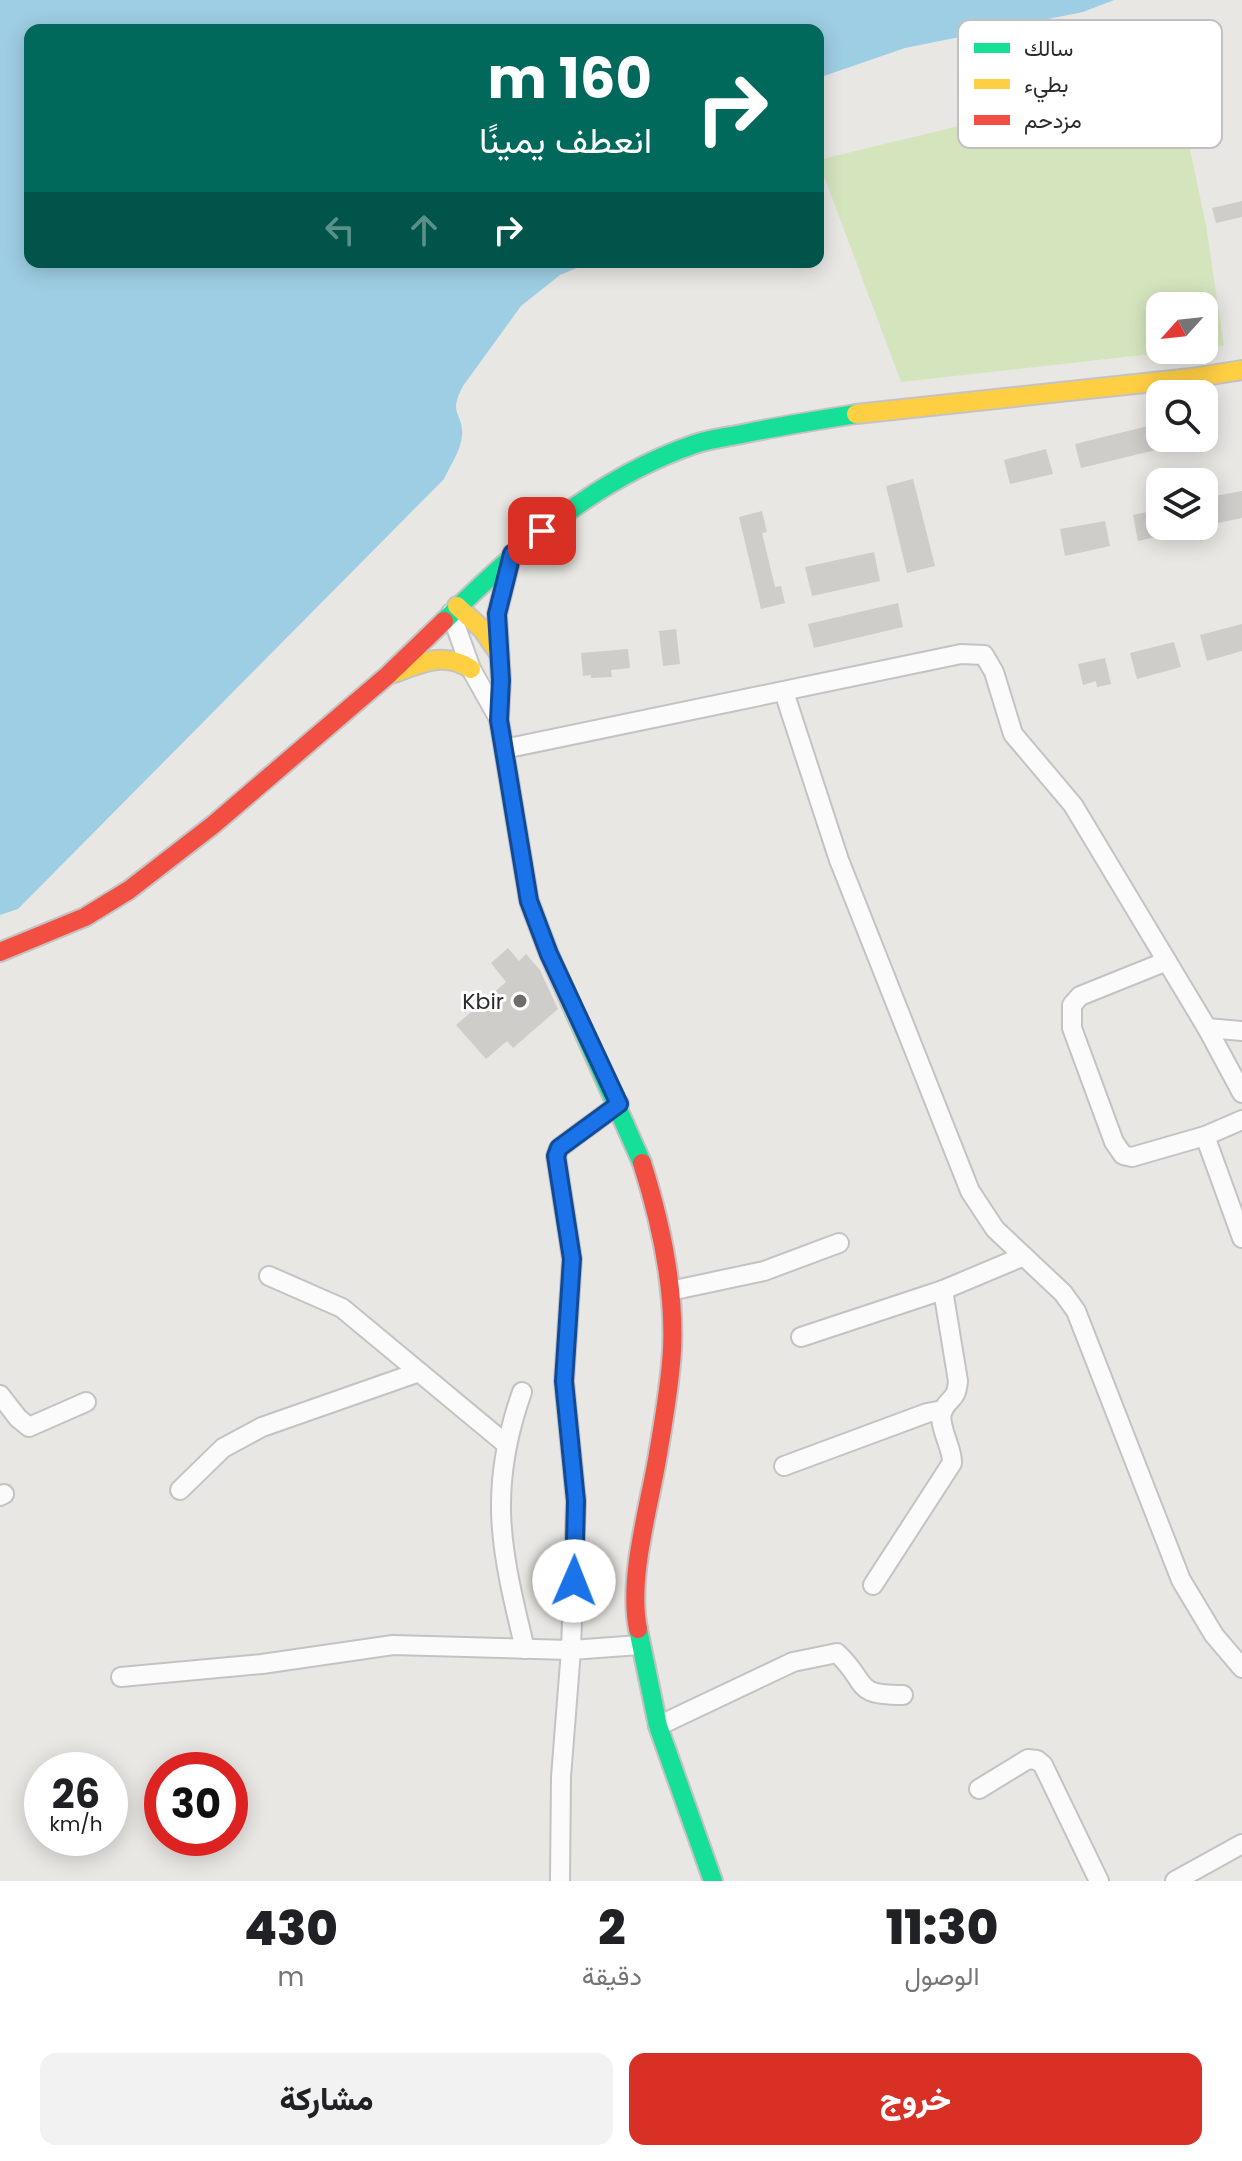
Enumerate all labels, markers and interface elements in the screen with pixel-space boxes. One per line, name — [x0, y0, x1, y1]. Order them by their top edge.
legend — [958, 20, 1222, 148]
text: سالك — [1024, 33, 1073, 64]
text: 160 m — [488, 39, 652, 118]
icon: right — [680, 56, 784, 160]
text: بطيء — [1024, 69, 1069, 103]
text: مزدحم — [1024, 105, 1082, 136]
text: انعطف يمينًا — [479, 115, 652, 166]
icon: left — [318, 208, 362, 252]
icon: ahead — [402, 208, 446, 252]
icon: right — [486, 208, 530, 252]
north arrow — [1146, 292, 1218, 364]
map controls — [1146, 292, 1218, 540]
button: search — [1146, 380, 1218, 452]
button: layers — [1146, 468, 1218, 540]
pin — [508, 497, 576, 565]
icon: arrive — [520, 509, 564, 553]
place label: Kbir — [462, 986, 504, 1017]
marker: Kbir — [511, 992, 529, 1010]
position arrow — [532, 1539, 616, 1623]
speed limit sign: 30 — [144, 1752, 248, 1856]
text: 26 — [52, 1766, 100, 1822]
text: km/h — [49, 1810, 103, 1838]
text: 2 — [598, 1894, 625, 1961]
text: 11:30 — [886, 1894, 998, 1961]
text: 430 — [244, 1895, 338, 1962]
text: دقيقة — [582, 1958, 642, 1994]
text: الوصول — [904, 1958, 979, 1994]
text: m — [277, 1959, 304, 1995]
button: مشاركة — [40, 2053, 613, 2145]
button: خروج — [629, 2053, 1202, 2145]

